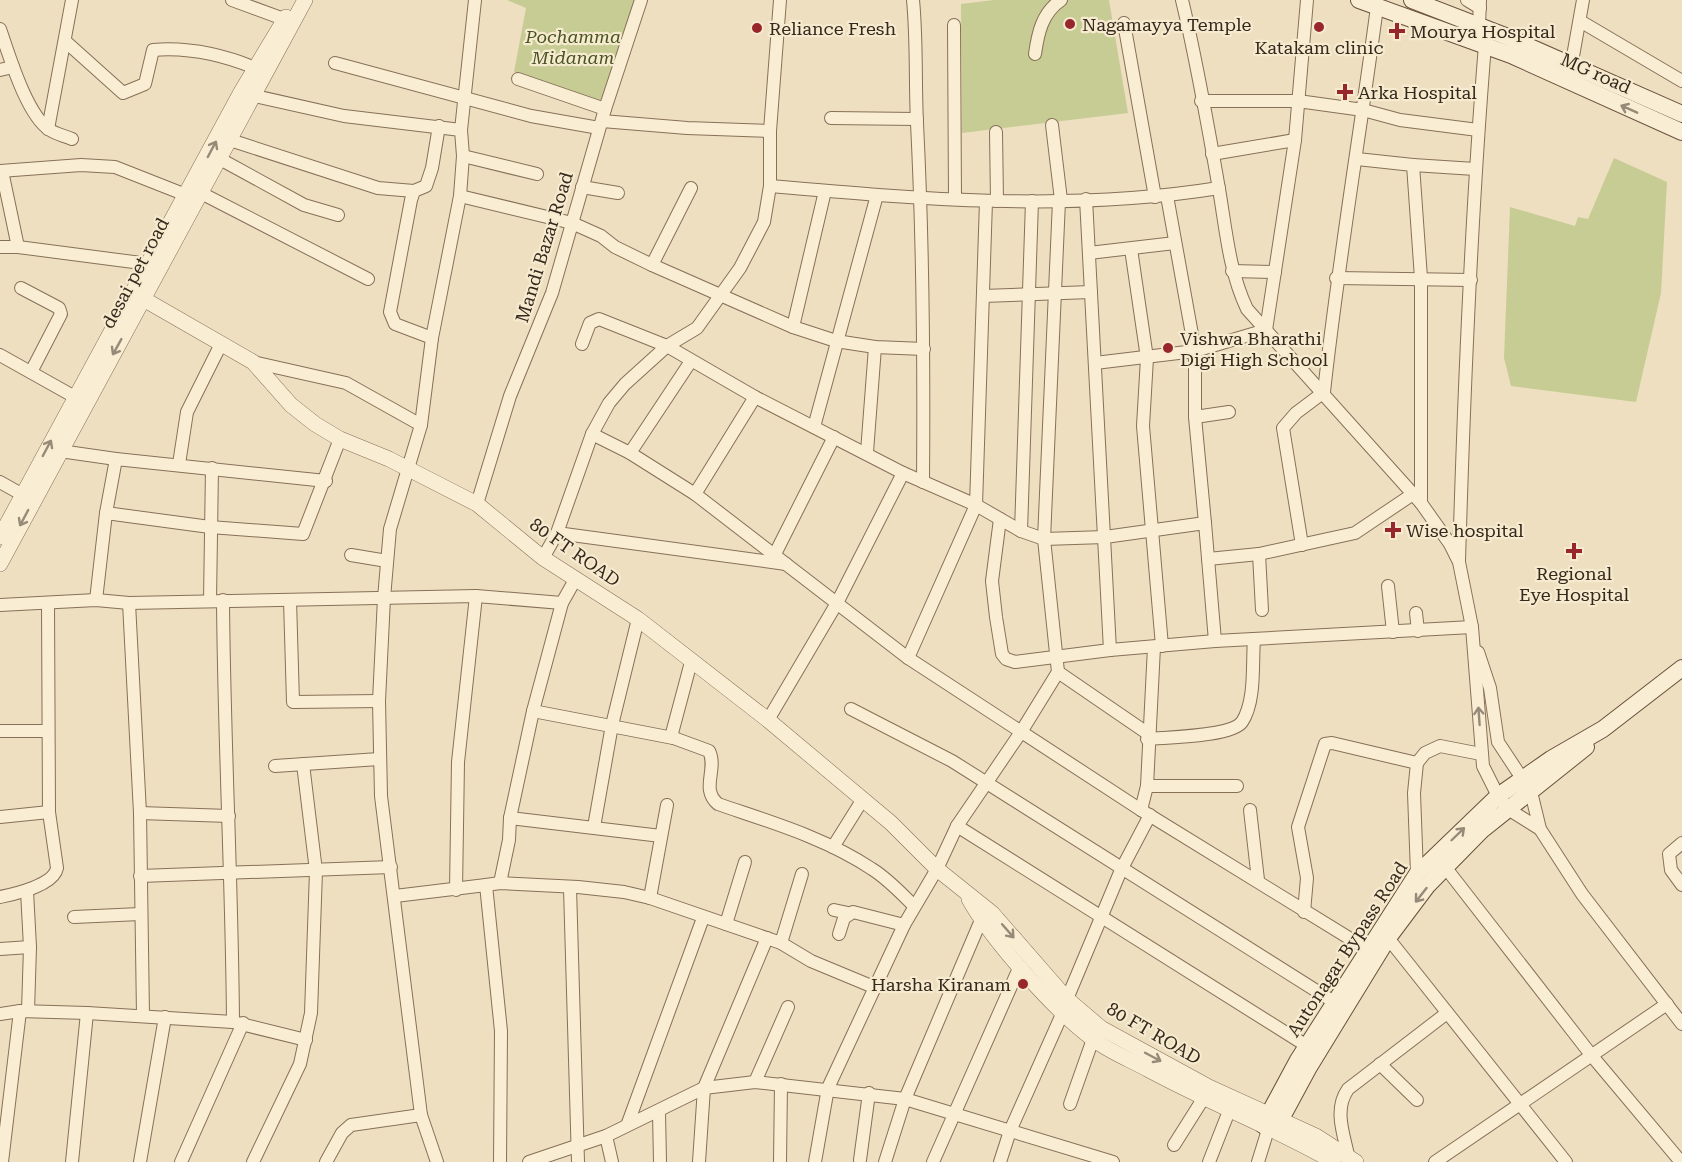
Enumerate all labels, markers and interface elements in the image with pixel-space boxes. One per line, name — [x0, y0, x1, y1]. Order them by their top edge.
place label: Nagamayya Temple — [1082, 14, 1251, 35]
marker: Nagamayya Temple — [1063, 17, 1077, 31]
place label: Reliance Fresh — [769, 18, 896, 39]
marker: Katakam clinic — [1312, 20, 1326, 34]
marker: Reliance Fresh — [750, 21, 764, 35]
place label: Mourya Hospital — [1410, 21, 1556, 42]
marker: Mourya Hospital — [1388, 22, 1406, 40]
park label: Pochamma Midanam — [524, 26, 621, 68]
place label: Katakam clinic — [1254, 37, 1384, 58]
street label: MG road — [1558, 48, 1635, 98]
place label: Arka Hospital — [1358, 82, 1477, 103]
marker: Arka Hospital — [1336, 83, 1354, 101]
one-way arrow — [1620, 102, 1638, 114]
one-way arrow — [207, 140, 218, 158]
street label: Mandi Bazar Road — [511, 169, 577, 325]
street label: desai pet road — [97, 214, 173, 332]
place label: Vishwa Bharathi Digi High School — [1180, 328, 1329, 370]
one-way arrow — [111, 338, 123, 355]
marker: Vishwa Bharathi Digi High School — [1161, 341, 1175, 355]
one-way arrow — [42, 440, 53, 458]
one-way arrow — [18, 509, 29, 527]
street label: 80 FT ROAD — [526, 513, 624, 591]
place label: Wise hospital — [1406, 520, 1524, 541]
marker: Wise hospital — [1384, 521, 1402, 539]
marker: Regional Eye Hospital — [1565, 542, 1583, 560]
place label: Regional Eye Hospital — [1519, 563, 1629, 605]
one-way arrow — [1473, 706, 1484, 726]
one-way arrow — [1451, 826, 1466, 841]
street label: Autonagar Bypass Road — [1283, 857, 1412, 1040]
one-way arrow — [1414, 886, 1427, 902]
one-way arrow — [1001, 923, 1015, 938]
place label: Harsha Kiranam — [871, 974, 1011, 995]
marker: Harsha Kiranam — [1016, 977, 1030, 991]
street label: 80 FT ROAD — [1103, 998, 1205, 1068]
one-way arrow — [1144, 1052, 1162, 1064]

